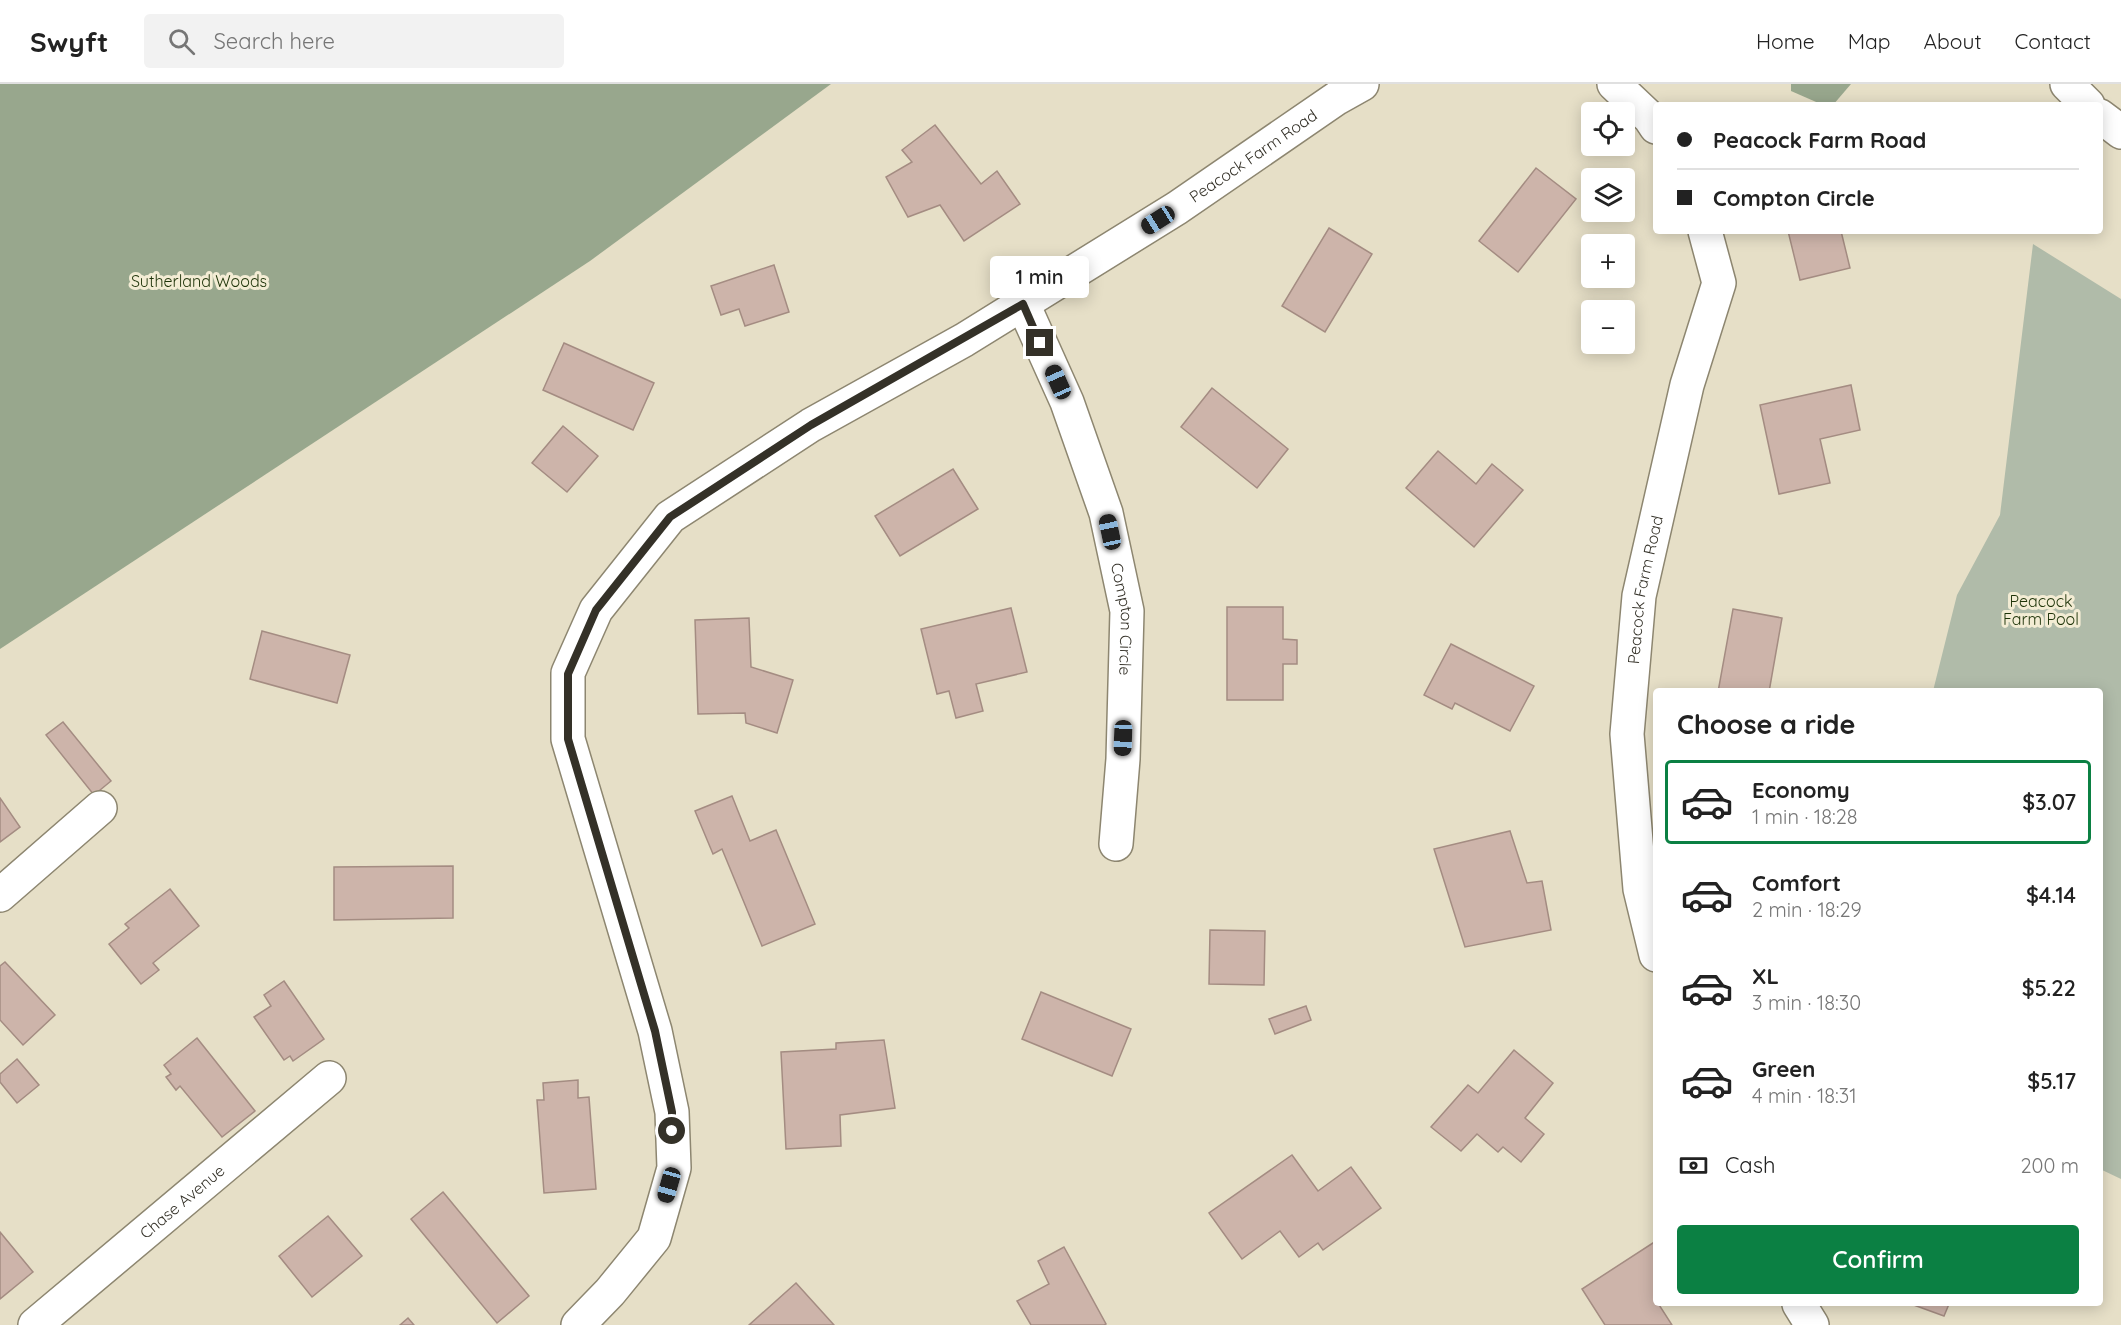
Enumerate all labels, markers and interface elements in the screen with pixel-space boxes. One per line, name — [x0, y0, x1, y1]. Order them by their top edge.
search box — [144, 14, 564, 68]
text: Swyft — [30, 24, 108, 59]
icon: search — [165, 25, 198, 58]
text: Search here — [213, 27, 335, 55]
text: Home — [1756, 28, 1815, 54]
text: Map — [1848, 28, 1891, 54]
text: About — [1924, 28, 1982, 54]
text: Contact — [2015, 28, 2091, 54]
map controls — [1581, 102, 1635, 354]
button: locate — [1581, 102, 1635, 156]
street label: Peacock Farm Road — [1185, 105, 1321, 207]
text: Peacock Farm Road — [1713, 126, 1926, 154]
button: layers — [1581, 168, 1635, 222]
text: Compton Circle — [1713, 184, 1875, 212]
car — [1138, 203, 1178, 237]
button: + — [1581, 234, 1635, 288]
callout: 1 min — [990, 256, 1090, 298]
text: 1 min — [1016, 264, 1063, 289]
park label: Sutherland Woods — [131, 271, 267, 291]
button: − — [1581, 300, 1635, 354]
route end — [1026, 329, 1053, 356]
car — [1042, 362, 1074, 402]
car — [1097, 513, 1123, 551]
street label: Peacock Farm Road — [1623, 513, 1667, 665]
street label: Compton Circle — [1107, 561, 1137, 676]
park label: Peacock Farm Pool — [2003, 591, 2079, 629]
text: Choose a ride — [1677, 707, 1855, 741]
car — [1113, 720, 1133, 756]
icon: car — [1680, 775, 1734, 829]
text: Economy — [1752, 776, 1850, 804]
text: $3.07 — [2022, 788, 2076, 816]
text: 1 min · 18:28 — [1752, 804, 1858, 829]
icon: car — [1680, 868, 1734, 922]
text: Comfort — [1752, 869, 1841, 897]
text: $4.14 — [2026, 881, 2076, 909]
text: 2 min · 18:29 — [1752, 897, 1862, 922]
icon: car — [1680, 961, 1734, 1015]
text: XL — [1752, 962, 1779, 990]
text: $5.22 — [2022, 974, 2076, 1002]
text: 3 min · 18:30 — [1752, 990, 1861, 1015]
icon: car — [1680, 1054, 1734, 1108]
text: Green — [1752, 1055, 1815, 1083]
text: $5.17 — [2027, 1067, 2076, 1095]
text: 4 min · 18:31 — [1752, 1083, 1857, 1108]
route start — [658, 1117, 685, 1144]
icon: cash — [1677, 1149, 1710, 1182]
text: Cash — [1725, 1151, 1776, 1179]
text: 200 m — [2020, 1153, 2079, 1178]
street label: Chase Avenue — [135, 1160, 229, 1243]
car — [655, 1165, 683, 1205]
button: Confirm — [1677, 1225, 2079, 1294]

